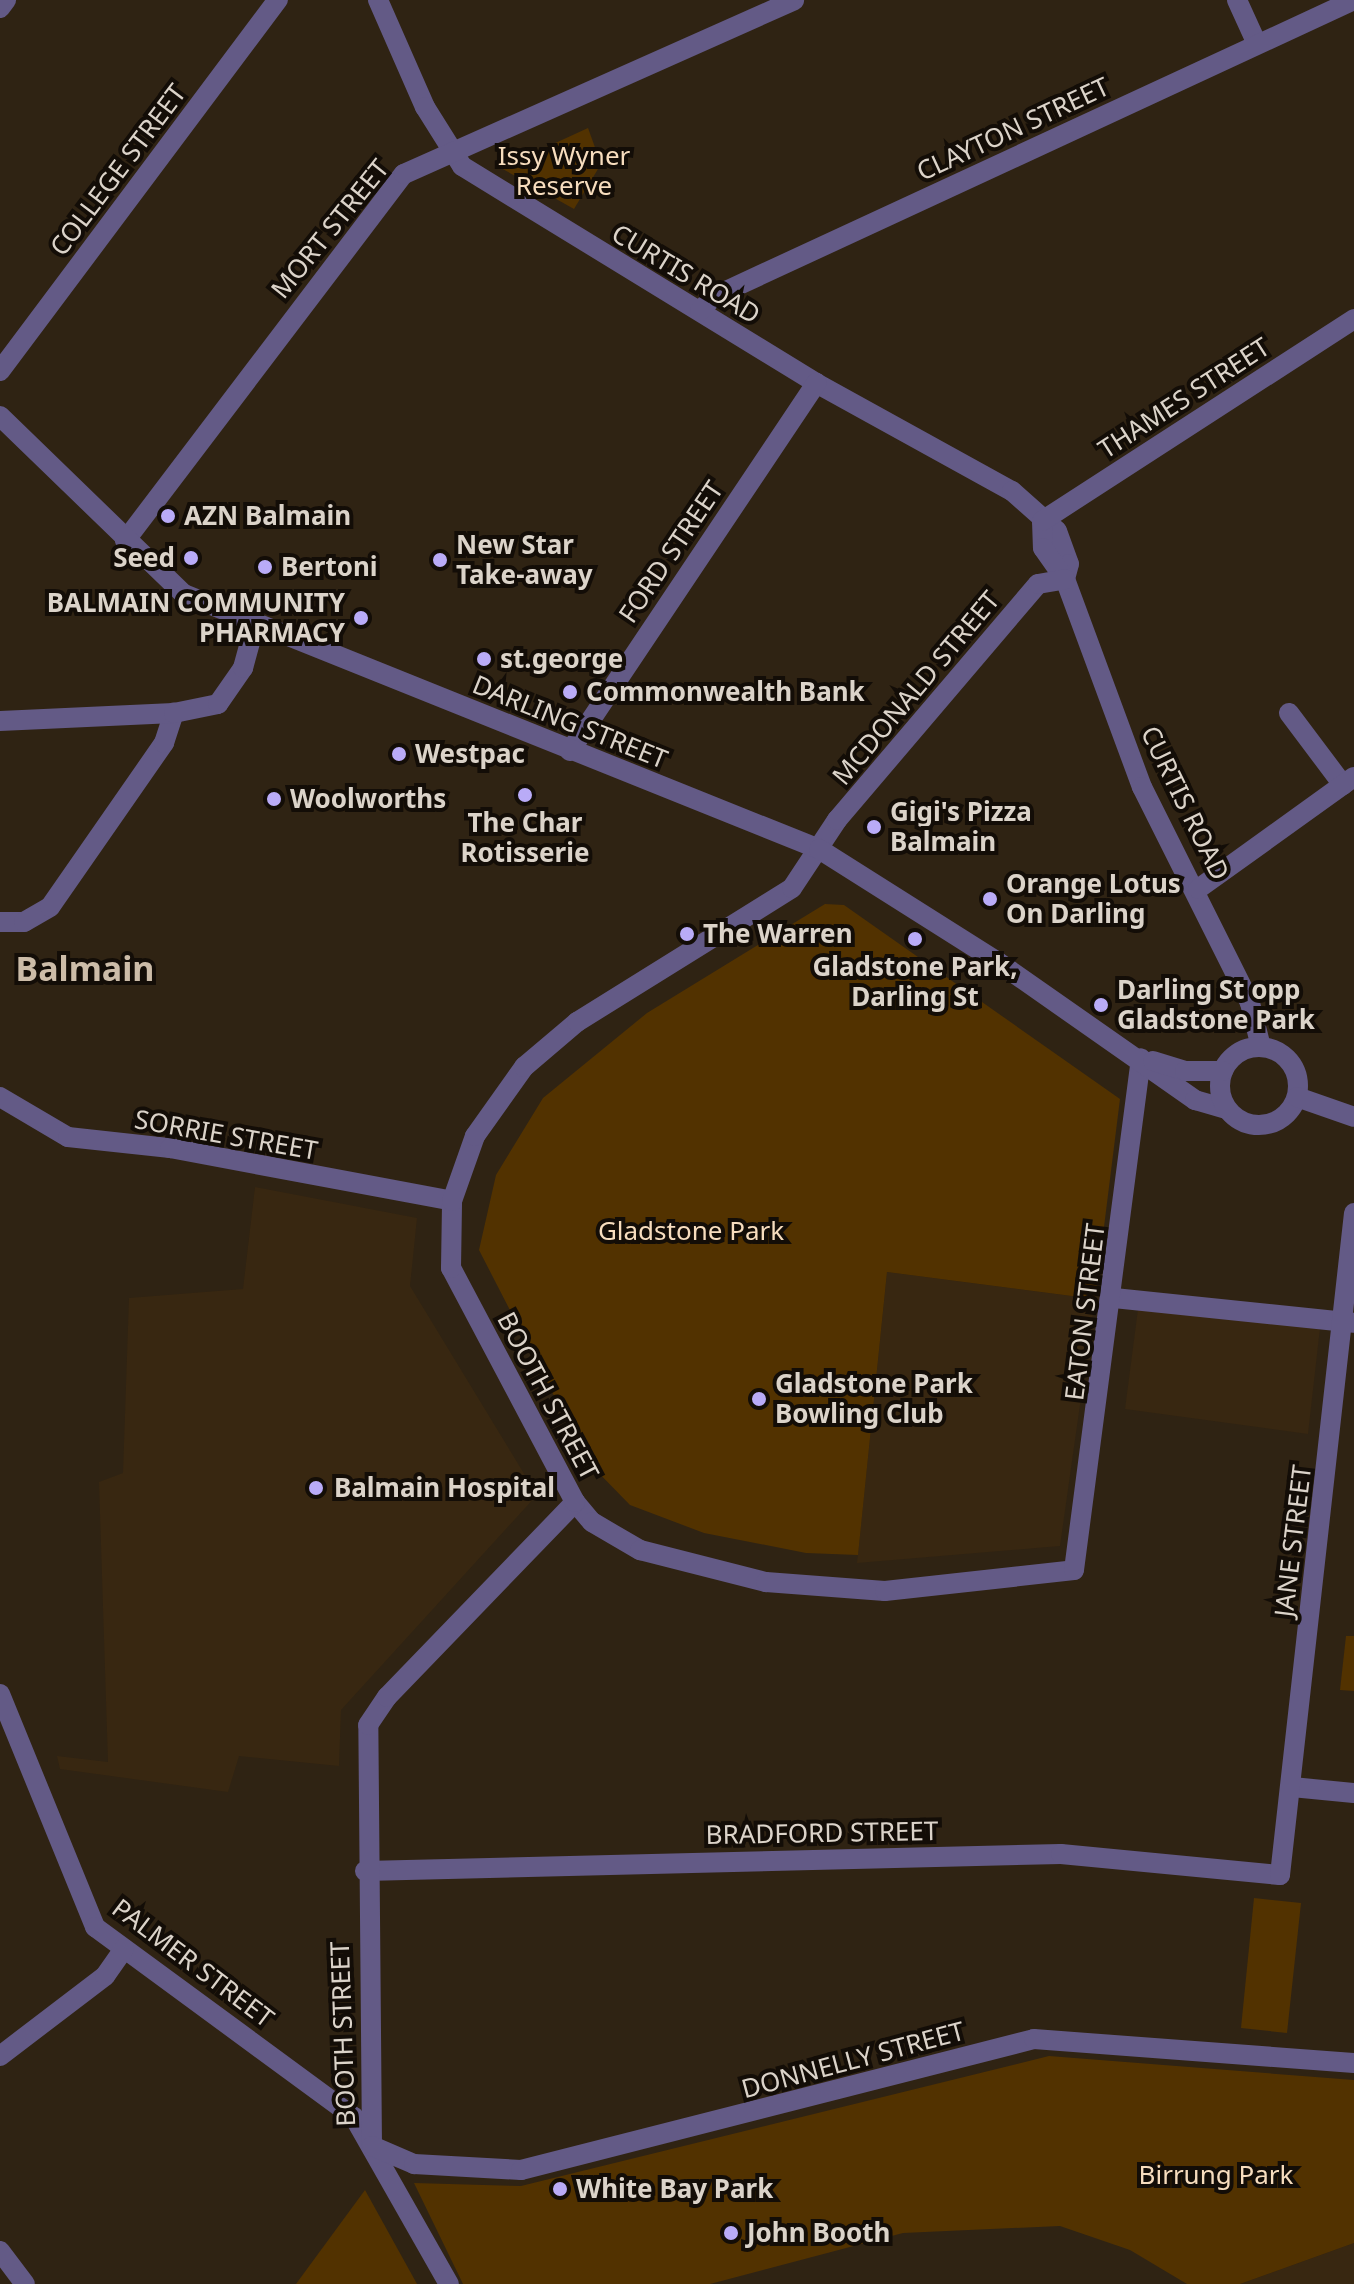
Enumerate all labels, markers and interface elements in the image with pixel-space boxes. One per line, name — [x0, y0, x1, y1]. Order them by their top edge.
street label: CLAYTON STREET — [912, 71, 1114, 187]
street label: COLLEGE STREET — [43, 78, 193, 262]
park label: Issy Wyner Reserve — [498, 140, 630, 202]
street label: MORT STREET — [265, 153, 395, 305]
street label: CURTIS ROAD — [606, 218, 766, 330]
street label: THAMES STREET — [1093, 331, 1275, 465]
street label: FORD STREET — [612, 475, 730, 629]
place label: AZN Balmain — [184, 500, 351, 532]
marker: AZN Balmain — [159, 507, 177, 525]
place label: New Star Take-away — [456, 529, 593, 590]
place label: Seed — [113, 542, 175, 574]
marker: Seed — [182, 549, 200, 567]
place label: Bertoni — [281, 551, 378, 583]
marker: New Star Take-away — [431, 551, 449, 569]
marker: Bertoni — [256, 558, 274, 576]
street label: MCDONALD STREET — [826, 585, 1006, 791]
place label: BALMAIN COMMUNITY PHARMACY — [47, 587, 345, 648]
marker: BALMAIN COMMUNITY PHARMACY — [352, 609, 370, 627]
place label: st.george — [500, 643, 623, 675]
marker: st.george — [475, 650, 493, 668]
street label: DARLING STREET — [468, 669, 672, 775]
place label: Commonwealth Bank — [586, 676, 865, 708]
marker: Commonwealth Bank — [561, 683, 579, 701]
street label: CURTIS ROAD — [1134, 721, 1236, 885]
place label: Westpac — [415, 738, 525, 770]
marker: Westpac — [390, 745, 408, 763]
place label: Woolworths — [290, 783, 446, 815]
marker: The Char Rotisserie — [516, 786, 534, 804]
marker: Woolworths — [265, 790, 283, 808]
place label: Gigi's Pizza Balmain — [890, 796, 1032, 858]
place label: The Char Rotisserie — [461, 807, 589, 868]
marker: Gigi's Pizza Balmain — [865, 818, 883, 836]
place label: Orange Lotus On Darling — [1006, 868, 1181, 930]
marker: Orange Lotus On Darling — [981, 890, 999, 908]
place label: The Warren — [703, 918, 853, 950]
marker: The Warren — [678, 925, 696, 943]
marker: Gladstone Park, Darling St — [906, 930, 924, 948]
district label: Balmain — [16, 949, 154, 989]
place label: Gladstone Park, Darling St — [812, 951, 1018, 1012]
place label: Darling St opp Gladstone Park — [1117, 974, 1315, 1036]
marker: Darling St opp Gladstone Park — [1092, 996, 1110, 1014]
street label: SORRIE STREET — [132, 1104, 320, 1166]
park label: Gladstone Park — [598, 1215, 784, 1247]
street label: EATON STREET — [1059, 1222, 1111, 1402]
street label: BOOTH STREET — [491, 1307, 605, 1485]
place label: Gladstone Park Bowling Club — [775, 1368, 973, 1430]
marker: Gladstone Park Bowling Club — [750, 1390, 768, 1408]
street label: JANE STREET — [1268, 1463, 1318, 1619]
place label: Balmain Hospital — [334, 1472, 555, 1504]
marker: Balmain Hospital — [305, 1477, 327, 1499]
street label: BRADFORD STREET — [705, 1815, 939, 1851]
street label: PALMER STREET — [106, 1892, 280, 2034]
street label: BOOTH STREET — [324, 1941, 362, 2127]
street label: DONNELLY STREET — [738, 2015, 968, 2105]
park label: Birrung Park — [1139, 2159, 1293, 2191]
place label: White Bay Park — [576, 2173, 773, 2205]
marker: White Bay Park — [551, 2180, 569, 2198]
place label: John Booth — [747, 2217, 890, 2249]
marker: John Booth — [722, 2224, 740, 2242]

